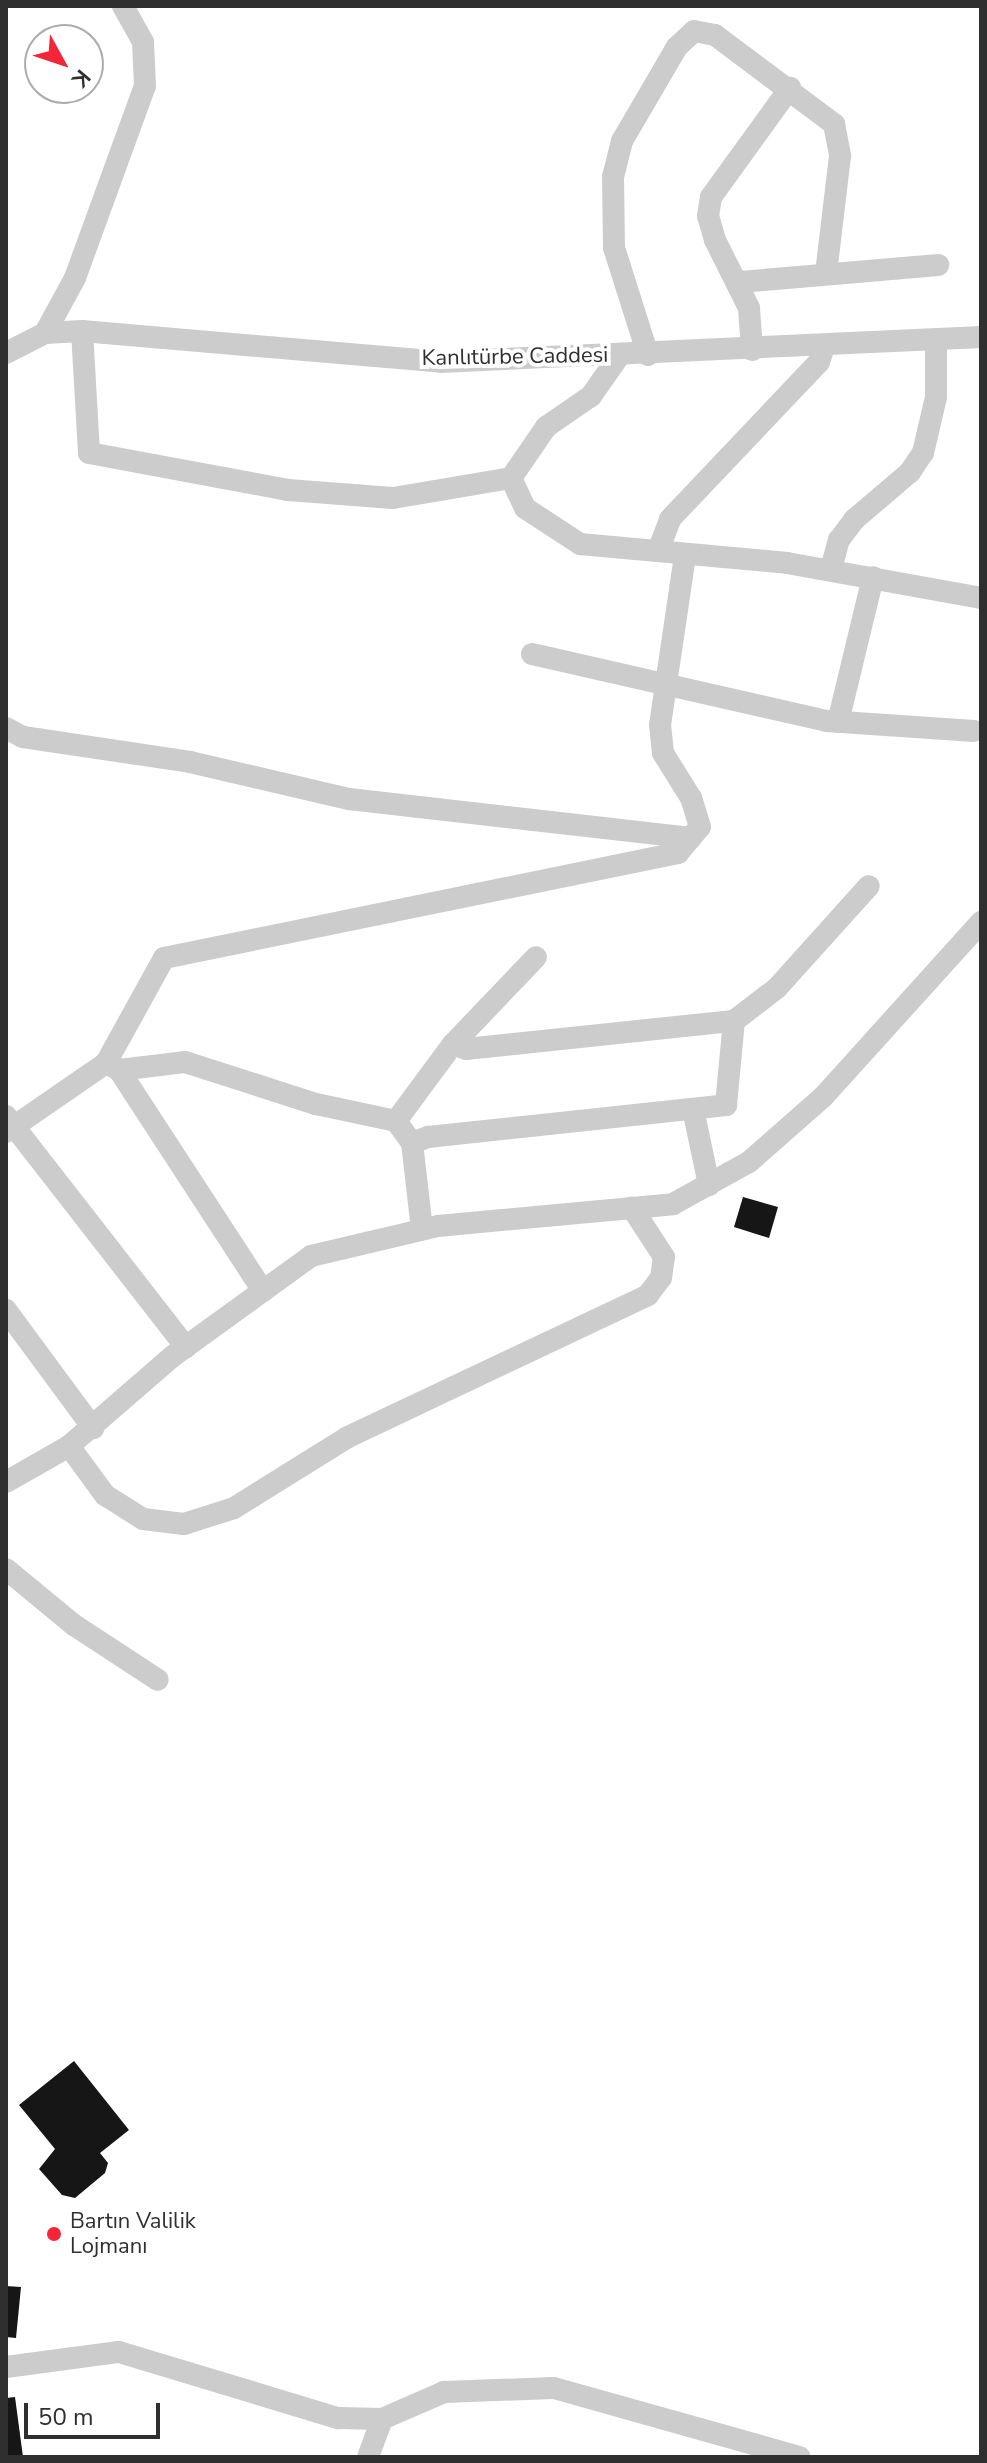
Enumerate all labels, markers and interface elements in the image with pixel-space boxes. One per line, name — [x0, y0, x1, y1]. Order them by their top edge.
north arrow — [24, 24, 104, 104]
text: K — [65, 63, 97, 93]
street label: Kanlıtürbe Caddesi — [421, 342, 609, 372]
place label: Bartın Valilik Lojmanı — [70, 2208, 196, 2260]
marker: Bartın Valilik Lojmanı — [45, 2225, 63, 2243]
scale bar — [28, 2387, 164, 2437]
text: 50 m — [38, 2401, 94, 2433]

